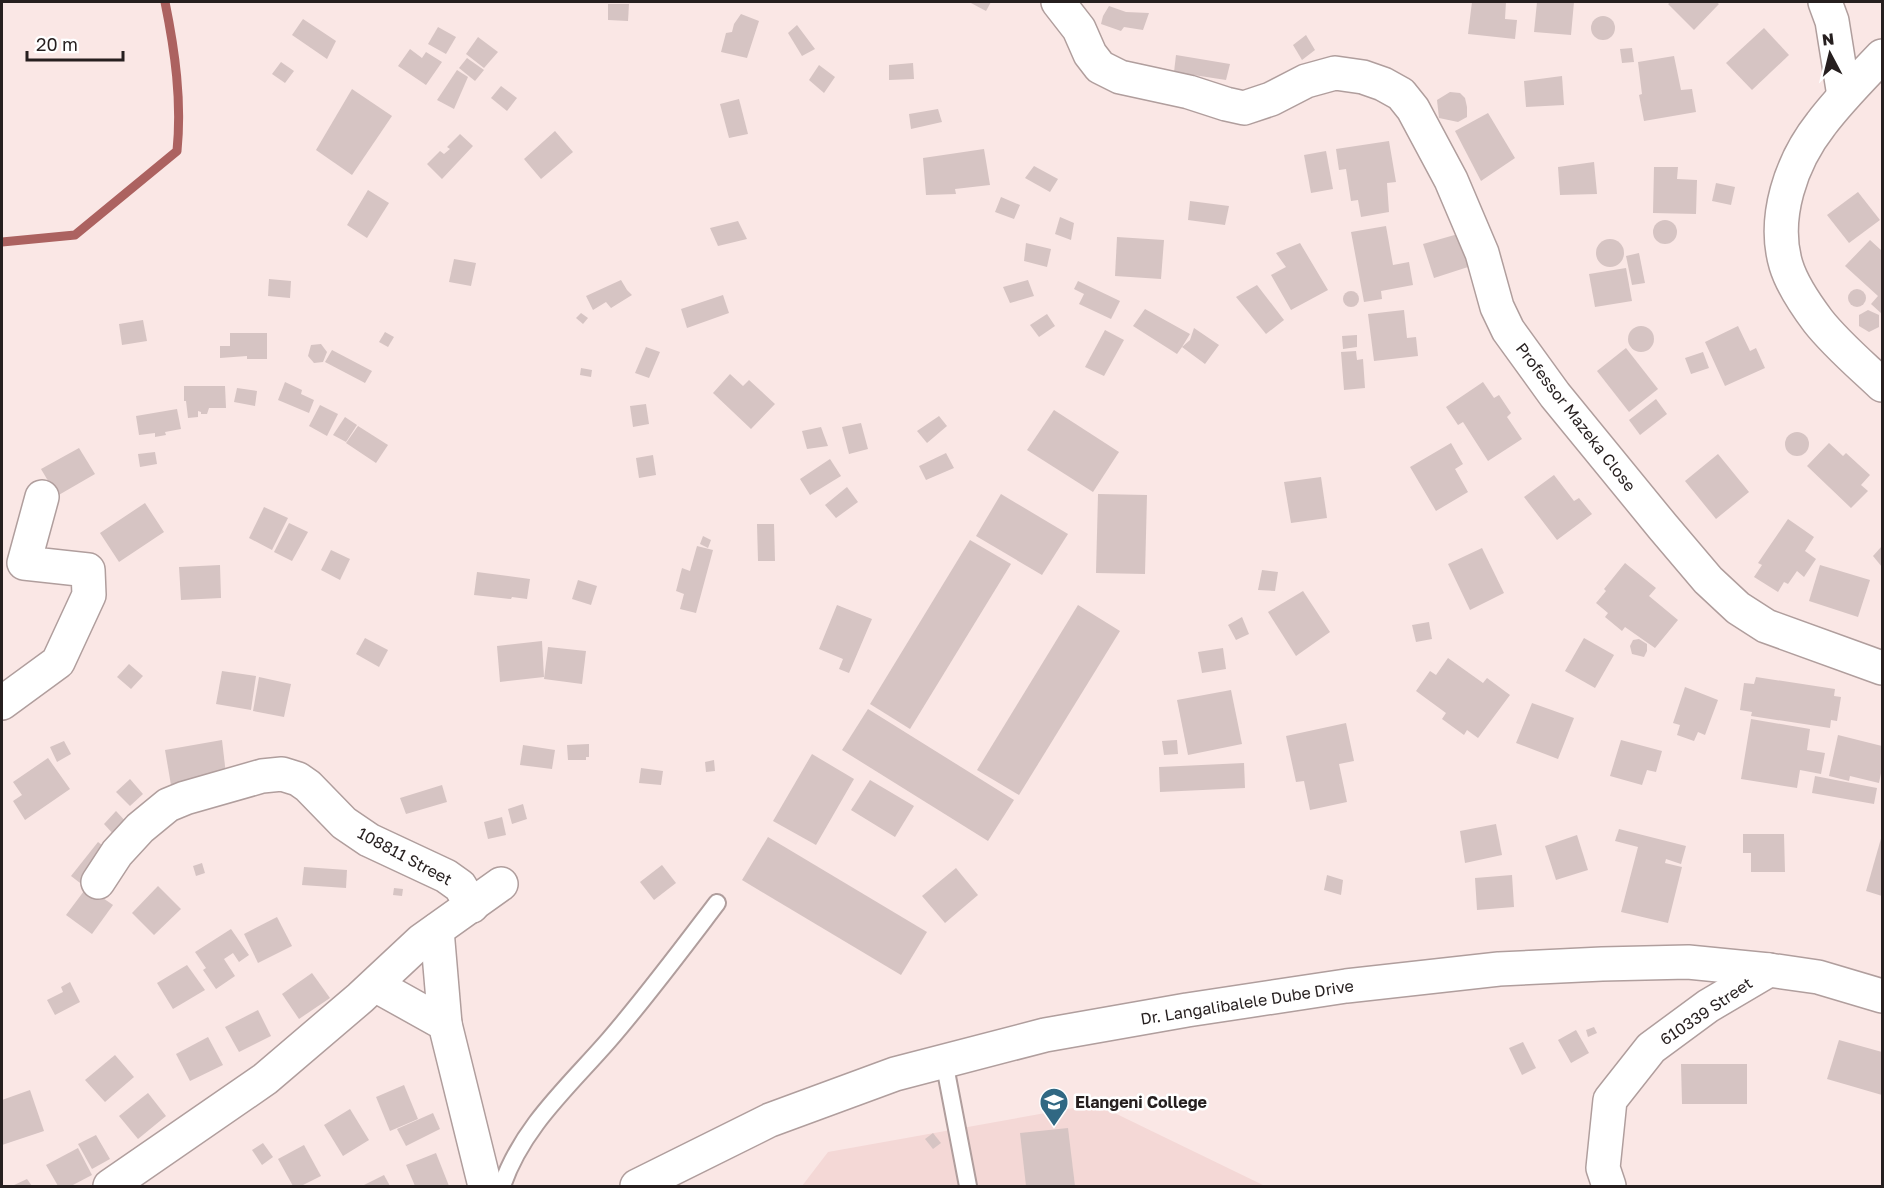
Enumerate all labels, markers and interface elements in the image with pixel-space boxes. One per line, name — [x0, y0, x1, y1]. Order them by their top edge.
scale bar — [27, 24, 123, 62]
north arrow — [1800, 24, 1860, 84]
text: N — [1821, 28, 1835, 50]
text: 20 m — [36, 33, 78, 55]
street label: Professor Mazeka Close — [1512, 339, 1640, 495]
street label: 108811 Street — [354, 823, 456, 889]
street label: 610339 Street — [1656, 973, 1756, 1049]
street label: Dr. Langalibalele Dube Drive — [1139, 975, 1355, 1029]
school or university icon: Elangeni College — [1038, 1086, 1070, 1128]
place label: Elangeni College — [1075, 1092, 1207, 1112]

